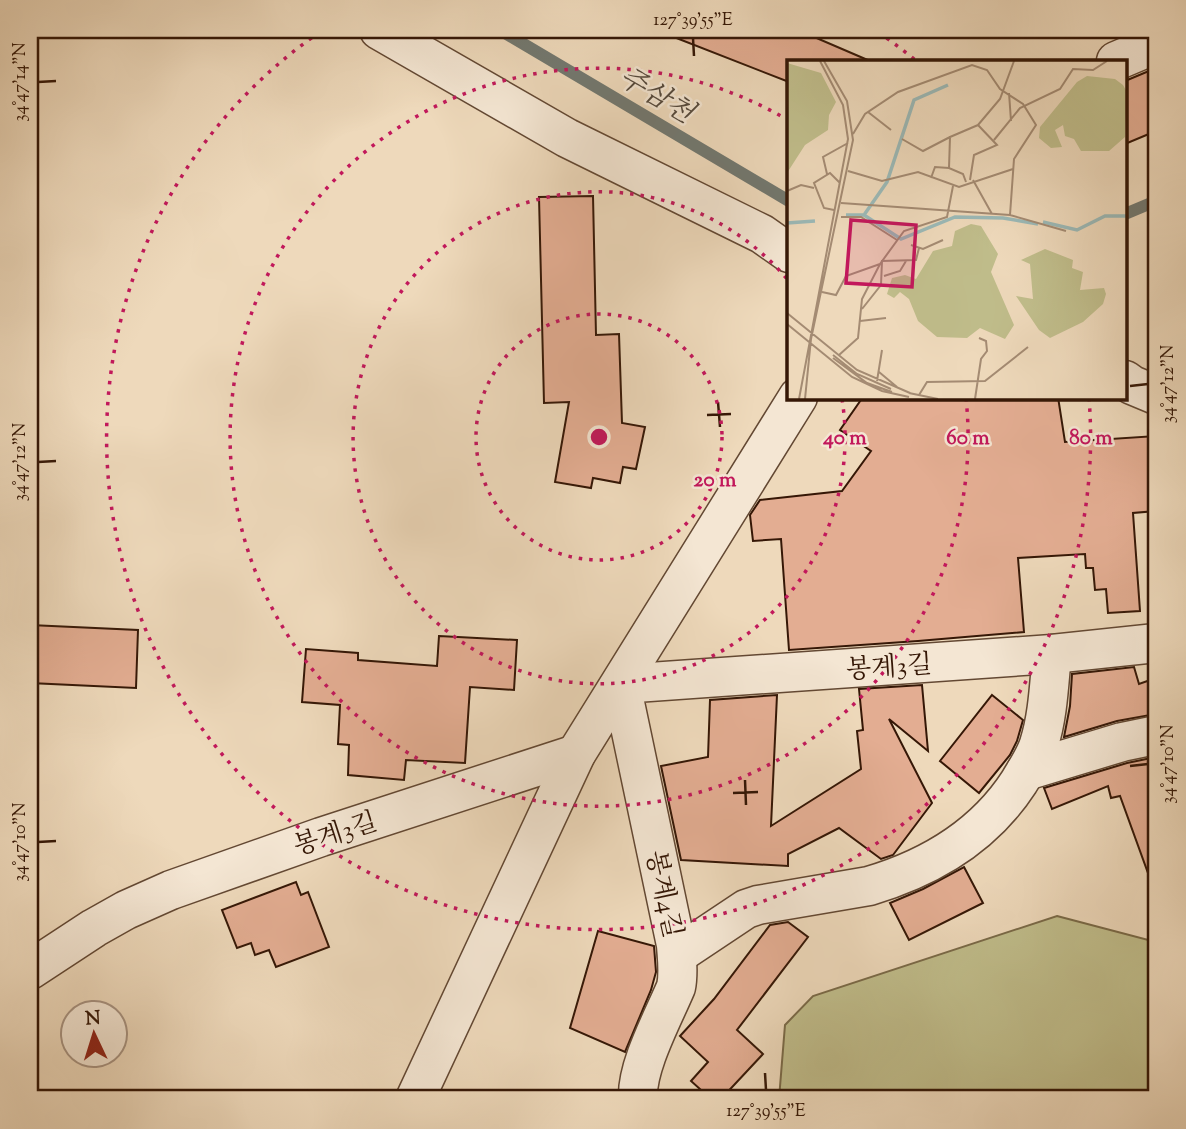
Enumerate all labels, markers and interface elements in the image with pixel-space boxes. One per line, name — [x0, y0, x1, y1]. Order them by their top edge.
text: 127°39'55"E — [653, 8, 733, 34]
text: 34°47'14"N — [8, 42, 34, 122]
water label: 주삼천 — [610, 59, 702, 136]
inset map — [787, 60, 1126, 399]
text: 34°47'12"N — [1156, 345, 1182, 423]
text: 34°47'12"N — [8, 423, 34, 501]
text: 40 m — [822, 424, 867, 454]
text: 60 m — [946, 424, 990, 454]
text: 80 m — [1069, 424, 1113, 454]
centre of rings — [587, 425, 611, 449]
text: 20 m — [694, 466, 737, 496]
street label: 봉계3길 — [845, 647, 933, 690]
text: 34°47'10"N — [1156, 724, 1182, 804]
text: 34°47'10"N — [8, 802, 34, 882]
street label: 봉계3길 — [289, 805, 382, 866]
street label: 봉계4길 — [635, 847, 690, 942]
north arrow — [60, 1000, 130, 1070]
text: N — [84, 1006, 101, 1034]
text: 127°39'55"E — [726, 1099, 806, 1125]

